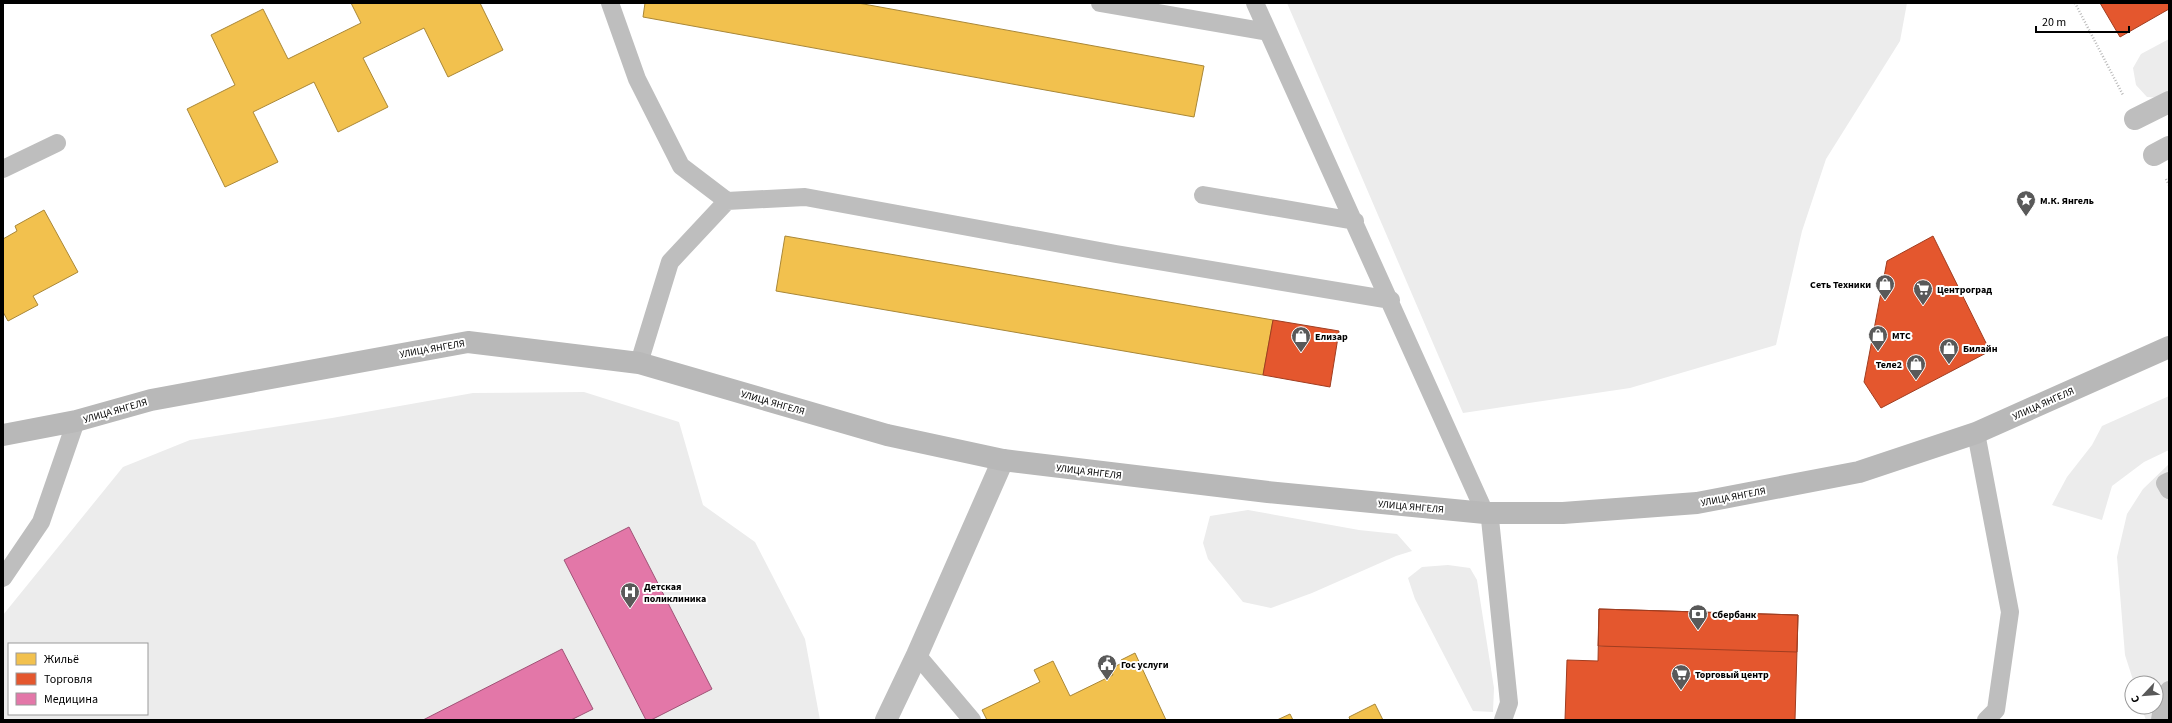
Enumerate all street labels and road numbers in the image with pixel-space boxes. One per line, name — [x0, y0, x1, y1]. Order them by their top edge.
street label: УЛИЦА ЯНГЕЛЯ — [398, 336, 466, 362]
street label: УЛИЦА ЯНГЕЛЯ — [2010, 384, 2076, 424]
street label: УЛИЦА ЯНГЕЛЯ — [739, 387, 806, 419]
street label: УЛИЦА ЯНГЕЛЯ — [82, 395, 149, 427]
street label: УЛИЦА ЯНГЕЛЯ — [1055, 461, 1122, 483]
street label: УЛИЦА ЯНГЕЛЯ — [1699, 484, 1767, 510]
street label: УЛИЦА ЯНГЕЛЯ — [1377, 497, 1444, 517]

